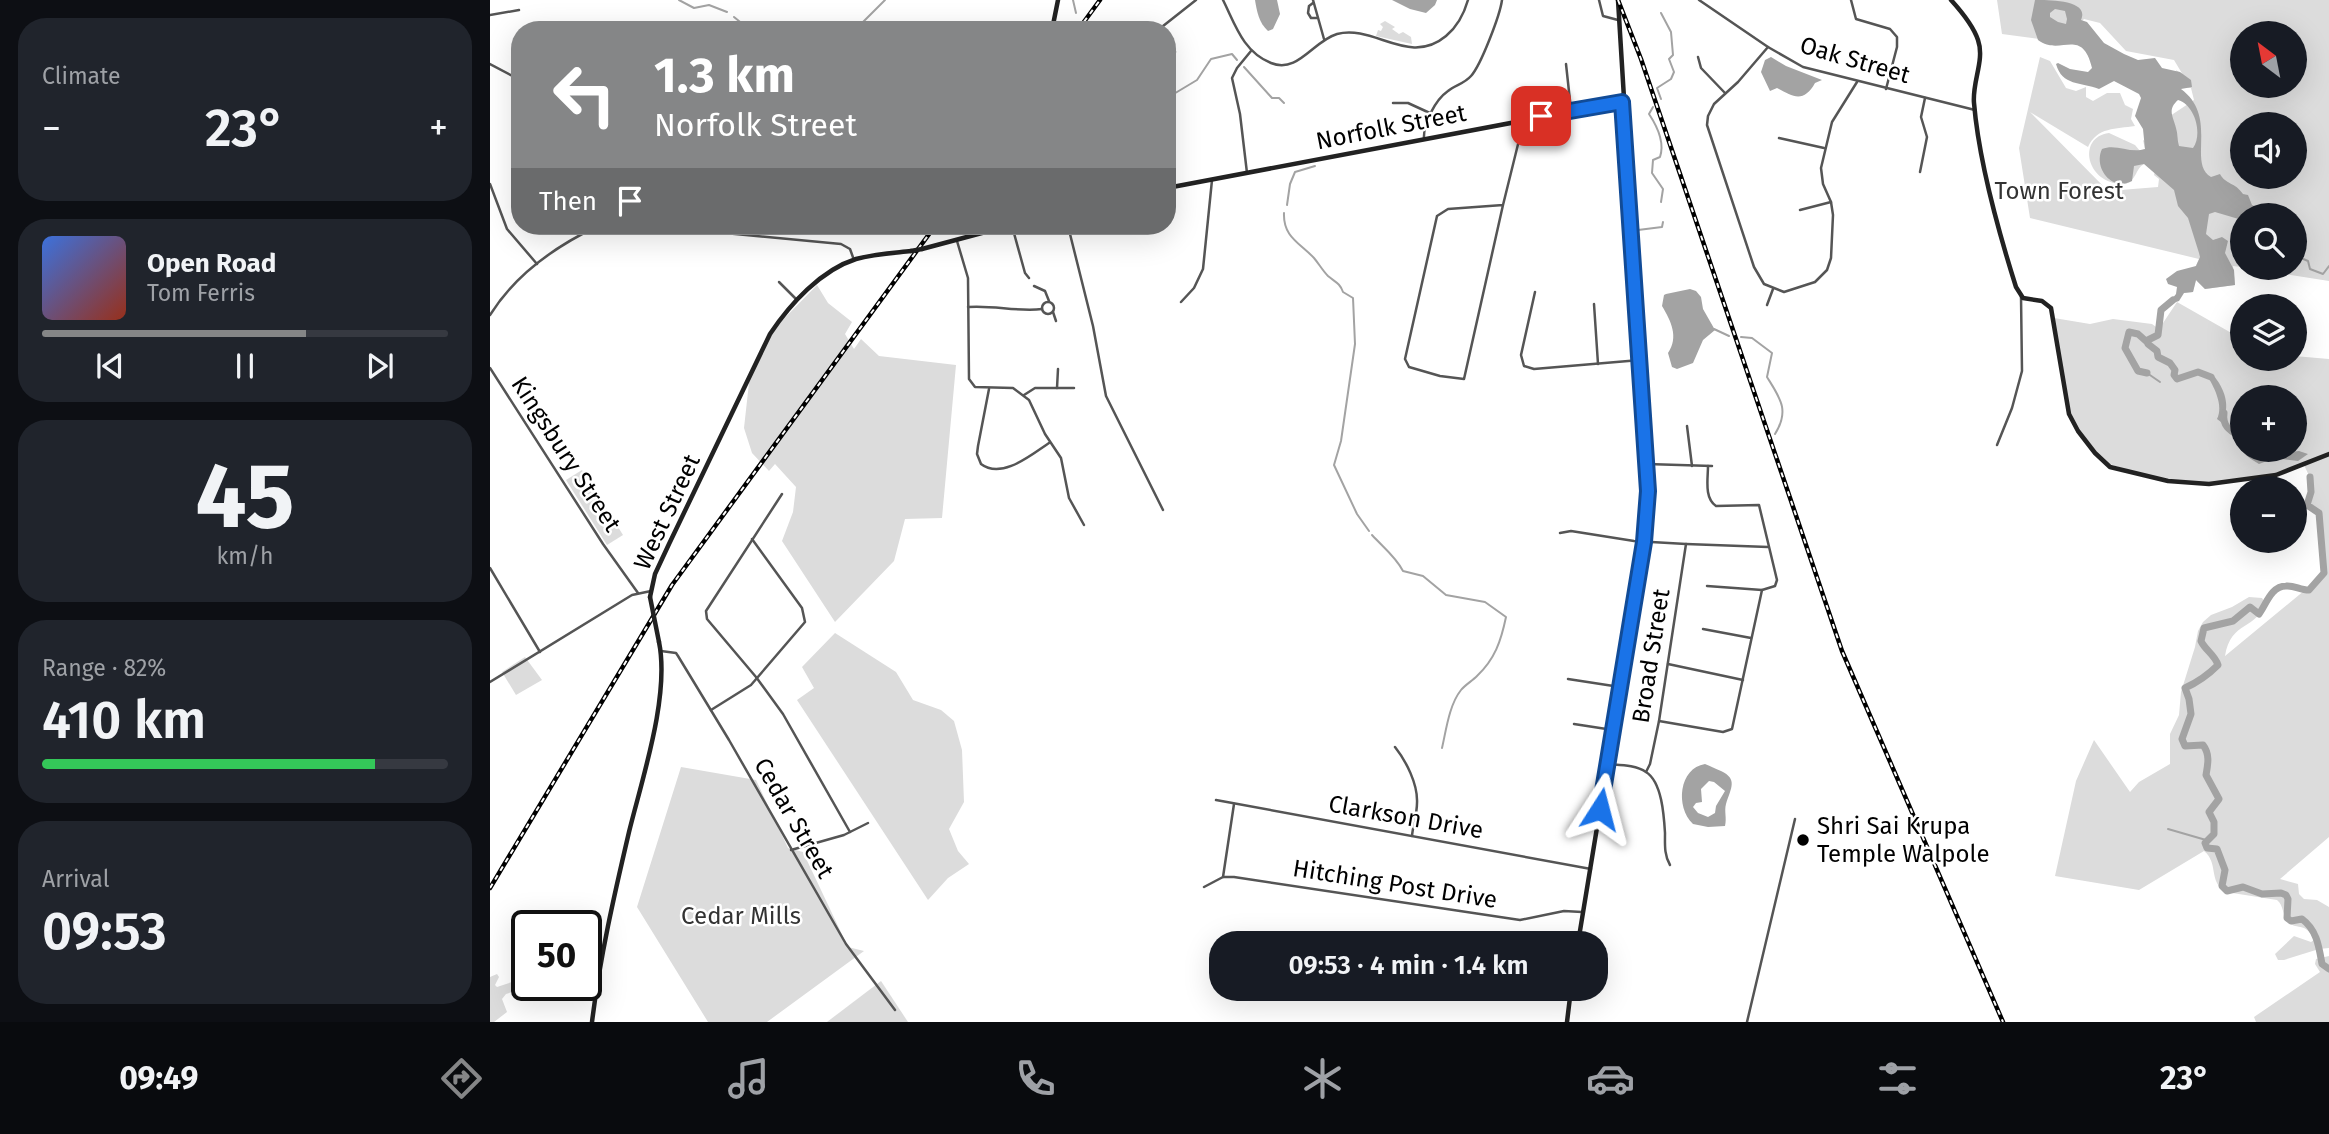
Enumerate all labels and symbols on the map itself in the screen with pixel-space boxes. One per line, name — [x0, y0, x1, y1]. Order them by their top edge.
north arrow — [2230, 21, 2306, 98]
street label: Oak Street — [1797, 31, 1914, 89]
pin — [1511, 86, 1571, 146]
street label: Norfolk Street — [1314, 99, 1469, 155]
park label: Town Forest — [1994, 177, 2124, 205]
street label: Kingsbury Street — [505, 371, 627, 537]
street label: West Street — [628, 450, 706, 574]
street label: Broad Street — [1627, 586, 1676, 725]
street label: Cedar Street — [748, 753, 840, 883]
position arrow — [1563, 772, 1637, 846]
street label: Clarkson Drive — [1326, 790, 1486, 844]
place label: Shri Sai Krupa Temple Walpole — [1817, 812, 1990, 868]
marker: Shri Sai Krupa Temple Walpole — [1795, 832, 1811, 848]
street label: Hitching Post Drive — [1291, 854, 1499, 914]
park label: Cedar Mills — [681, 902, 801, 930]
speed limit sign: 50 — [511, 910, 602, 1001]

